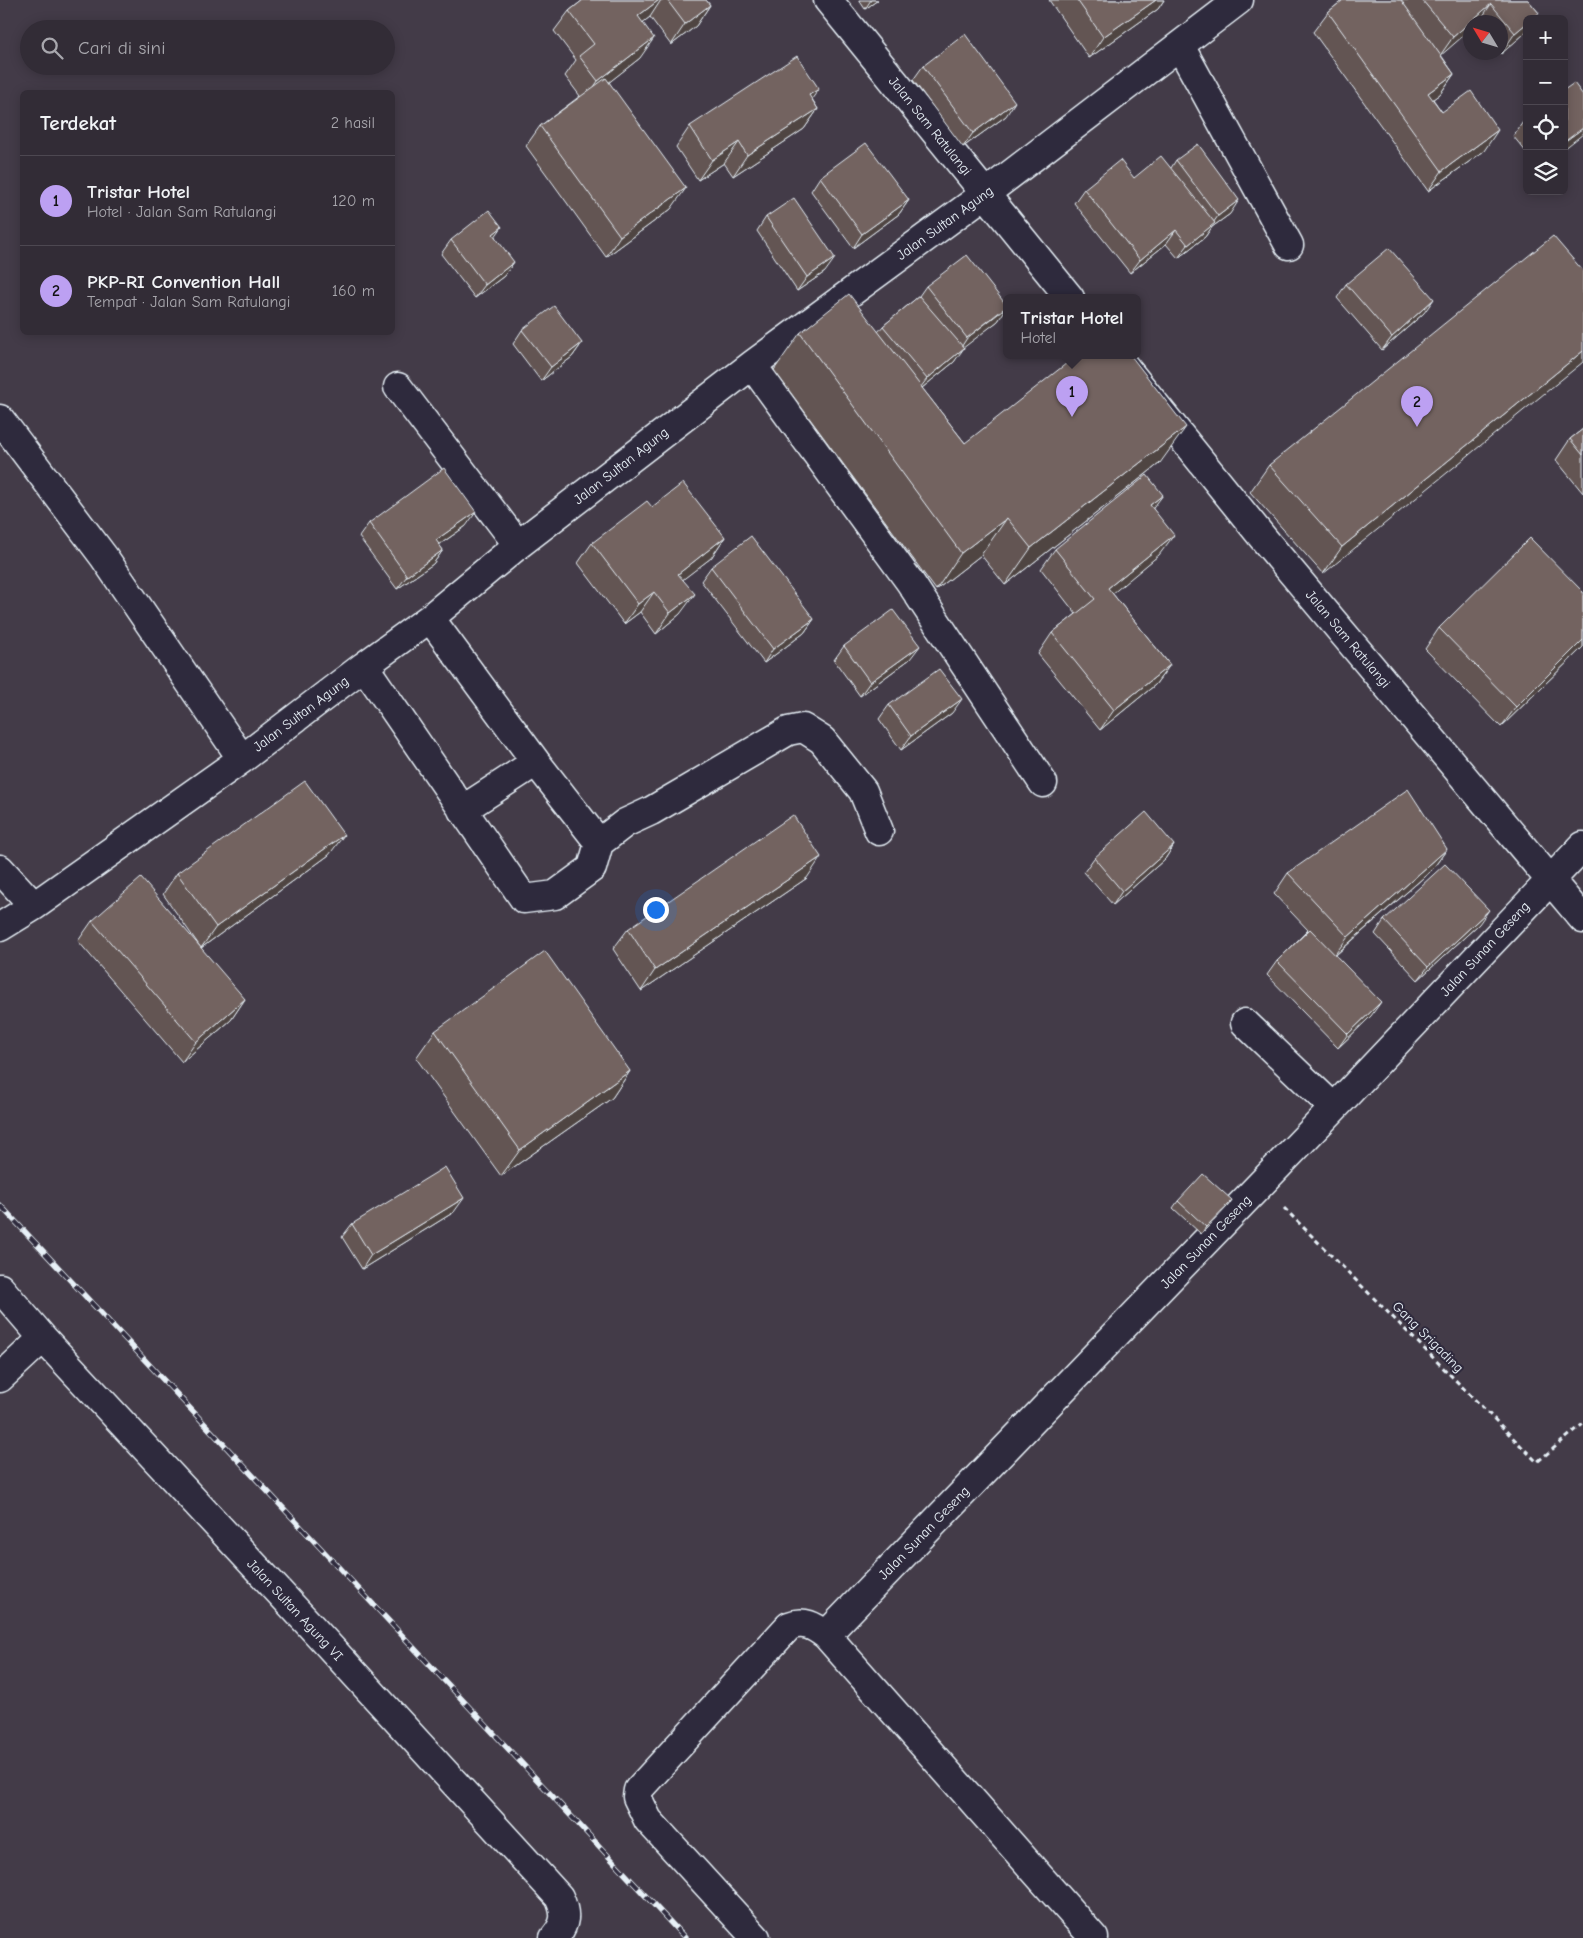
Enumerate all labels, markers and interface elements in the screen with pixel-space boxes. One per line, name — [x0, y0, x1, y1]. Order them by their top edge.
north arrow — [1463, 15, 1508, 60]
map controls — [1523, 15, 1568, 195]
button: + — [1523, 15, 1568, 60]
search box — [20, 20, 395, 75]
icon: search — [38, 34, 66, 62]
text: Cari di sini — [78, 37, 165, 59]
button: − — [1523, 60, 1568, 105]
street label: Jalan Sam Ratulangi — [885, 73, 975, 179]
button: locate — [1523, 105, 1568, 150]
text: Terdekat — [40, 111, 116, 135]
text: 2 hasil — [331, 114, 375, 132]
button: layers — [1523, 150, 1568, 195]
text: Tristar Hotel — [87, 181, 190, 203]
street label: Jalan Sultan Agung — [893, 182, 997, 264]
text: 1 — [53, 192, 59, 210]
text: 120 m — [332, 192, 375, 210]
text: Hotel · Jalan Sam Ratulangi — [87, 203, 276, 221]
text: PKP-RI Convention Hall — [87, 271, 280, 293]
text: 2 — [52, 282, 60, 300]
text: 160 m — [332, 282, 375, 300]
text: Tempat · Jalan Sam Ratulangi — [87, 293, 290, 311]
popup — [1003, 294, 1141, 359]
text: Tristar Hotel — [1020, 307, 1124, 329]
text: Hotel — [1020, 329, 1056, 347]
pin: 1 — [1056, 376, 1088, 417]
pin: 2 — [1401, 386, 1433, 427]
street label: Jalan Sultan Agung — [570, 424, 672, 508]
street label: Jalan Sam Ratulangi — [1302, 587, 1394, 691]
street label: Jalan Sultan Agung — [250, 672, 352, 756]
your location — [643, 897, 669, 923]
street label: Jalan Sunan Geseng — [1437, 898, 1533, 1000]
street label: Jalan Sunan Geseng — [1157, 1192, 1255, 1292]
street label: Gang Srigading — [1389, 1298, 1467, 1376]
street label: Jalan Sunan Geseng — [875, 1483, 973, 1583]
street label: Jalan Sultan Agung VI — [243, 1556, 347, 1664]

